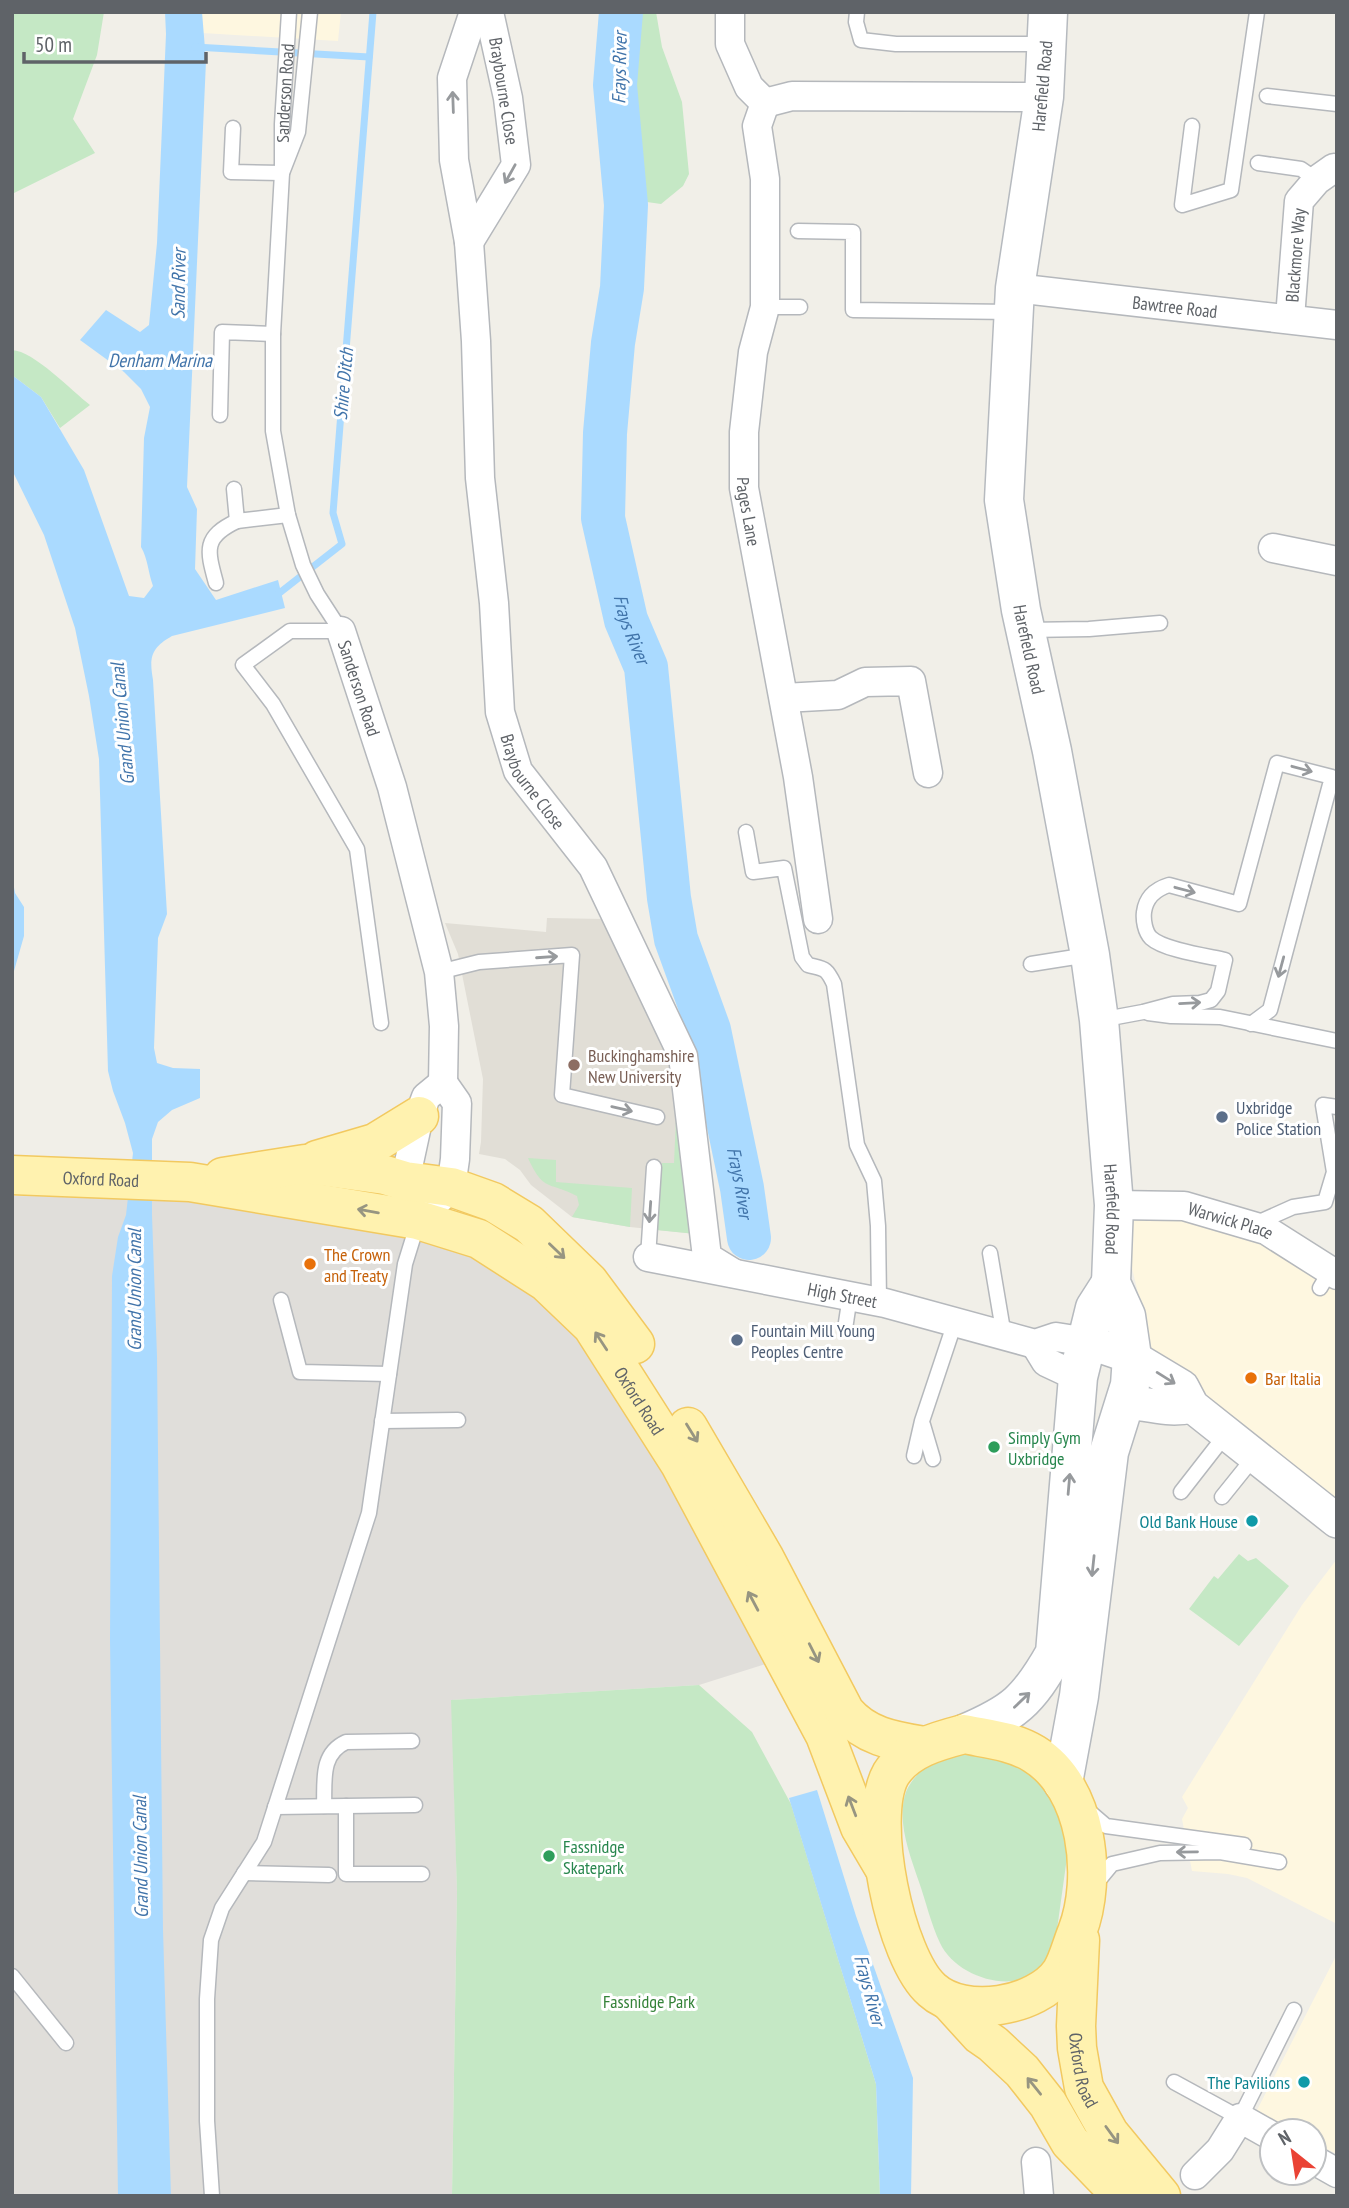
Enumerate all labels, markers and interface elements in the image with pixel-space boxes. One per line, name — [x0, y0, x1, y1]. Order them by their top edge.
scale bar — [24, 21, 206, 65]
water label: Frays River — [606, 29, 632, 104]
text: 50 m — [35, 31, 72, 58]
street label: Braybourne Close — [484, 36, 524, 146]
street label: Harefield Road — [1027, 40, 1057, 132]
street label: Sanderson Road — [270, 43, 299, 143]
one-way arrow — [446, 91, 459, 114]
one-way arrow — [503, 164, 517, 184]
street label: Blackmore Way — [1280, 207, 1310, 303]
water label: Sand River — [165, 246, 191, 319]
street label: Bawtree Road — [1131, 290, 1219, 323]
water label: Shire Ditch — [328, 345, 358, 421]
water label: Denham Marina — [108, 348, 213, 372]
street label: Pages Lane — [732, 477, 766, 548]
water label: Frays River — [609, 592, 656, 670]
street label: Harefield Road — [1009, 603, 1051, 696]
street label: Sanderson Road — [333, 637, 386, 739]
water label: Grand Union Canal — [105, 661, 139, 786]
street label: Braybourne Close — [496, 731, 570, 834]
one-way arrow — [1290, 763, 1313, 776]
one-way arrow — [1173, 884, 1196, 897]
one-way arrow — [535, 950, 558, 963]
one-way arrow — [1274, 956, 1287, 978]
one-way arrow — [1178, 997, 1201, 1010]
place label: Buckinghamshire New University — [588, 1044, 694, 1088]
marker: Buckinghamshire New University — [566, 1057, 582, 1073]
place label: Uxbridge Police Station — [1236, 1096, 1321, 1140]
one-way arrow — [610, 1103, 633, 1116]
marker: Uxbridge Police Station — [1214, 1109, 1230, 1125]
water label: Frays River — [722, 1145, 758, 1223]
street label: Harefield Road — [1099, 1163, 1126, 1255]
street label: Oxford Road — [62, 1166, 140, 1191]
street label: Warwick Place — [1186, 1196, 1279, 1244]
one-way arrow — [644, 1200, 657, 1223]
one-way arrow — [357, 1204, 379, 1218]
water label: Grand Union Canal — [122, 1227, 146, 1351]
place label: The Crown and Treaty — [324, 1243, 390, 1287]
one-way arrow — [548, 1243, 565, 1260]
marker: The Crown and Treaty — [302, 1256, 318, 1272]
street label: High Street — [806, 1277, 879, 1313]
place label: Fountain Mill Young Peoples Centre — [751, 1319, 875, 1363]
one-way arrow — [594, 1332, 608, 1352]
marker: Fountain Mill Young Peoples Centre — [729, 1332, 745, 1348]
street label: Oxford Road — [609, 1362, 670, 1439]
place label: Bar Italia — [1265, 1367, 1321, 1390]
one-way arrow — [1156, 1370, 1175, 1385]
marker: Bar Italia — [1243, 1370, 1259, 1386]
one-way arrow — [685, 1423, 699, 1443]
place label: Simply Gym Uxbridge — [1008, 1426, 1081, 1470]
marker: Simply Gym Uxbridge — [986, 1439, 1002, 1455]
one-way arrow — [1063, 1473, 1076, 1496]
place label: Old Bank House — [1140, 1510, 1238, 1533]
marker: Old Bank House — [1244, 1513, 1260, 1529]
one-way arrow — [1086, 1554, 1099, 1577]
one-way arrow — [746, 1591, 759, 1612]
one-way arrow — [808, 1642, 822, 1663]
one-way arrow — [1013, 1691, 1030, 1708]
water label: Grand Union Canal — [127, 1794, 153, 1918]
one-way arrow — [845, 1795, 857, 1817]
place label: Fassnidge Skatepark — [563, 1835, 625, 1879]
one-way arrow — [1176, 1845, 1199, 1859]
marker: Fassnidge Skatepark — [541, 1848, 557, 1864]
water label: Frays River — [849, 1952, 892, 2031]
park label: Fassnidge Park — [603, 1990, 695, 2013]
street label: Oxford Road — [1065, 2032, 1104, 2112]
place label: The Pavilions — [1207, 2071, 1290, 2094]
marker: The Pavilions — [1296, 2074, 1312, 2090]
one-way arrow — [1026, 2077, 1041, 2095]
north arrow — [1258, 2117, 1328, 2187]
text: N — [1274, 2124, 1295, 2150]
one-way arrow — [1105, 2125, 1119, 2144]

